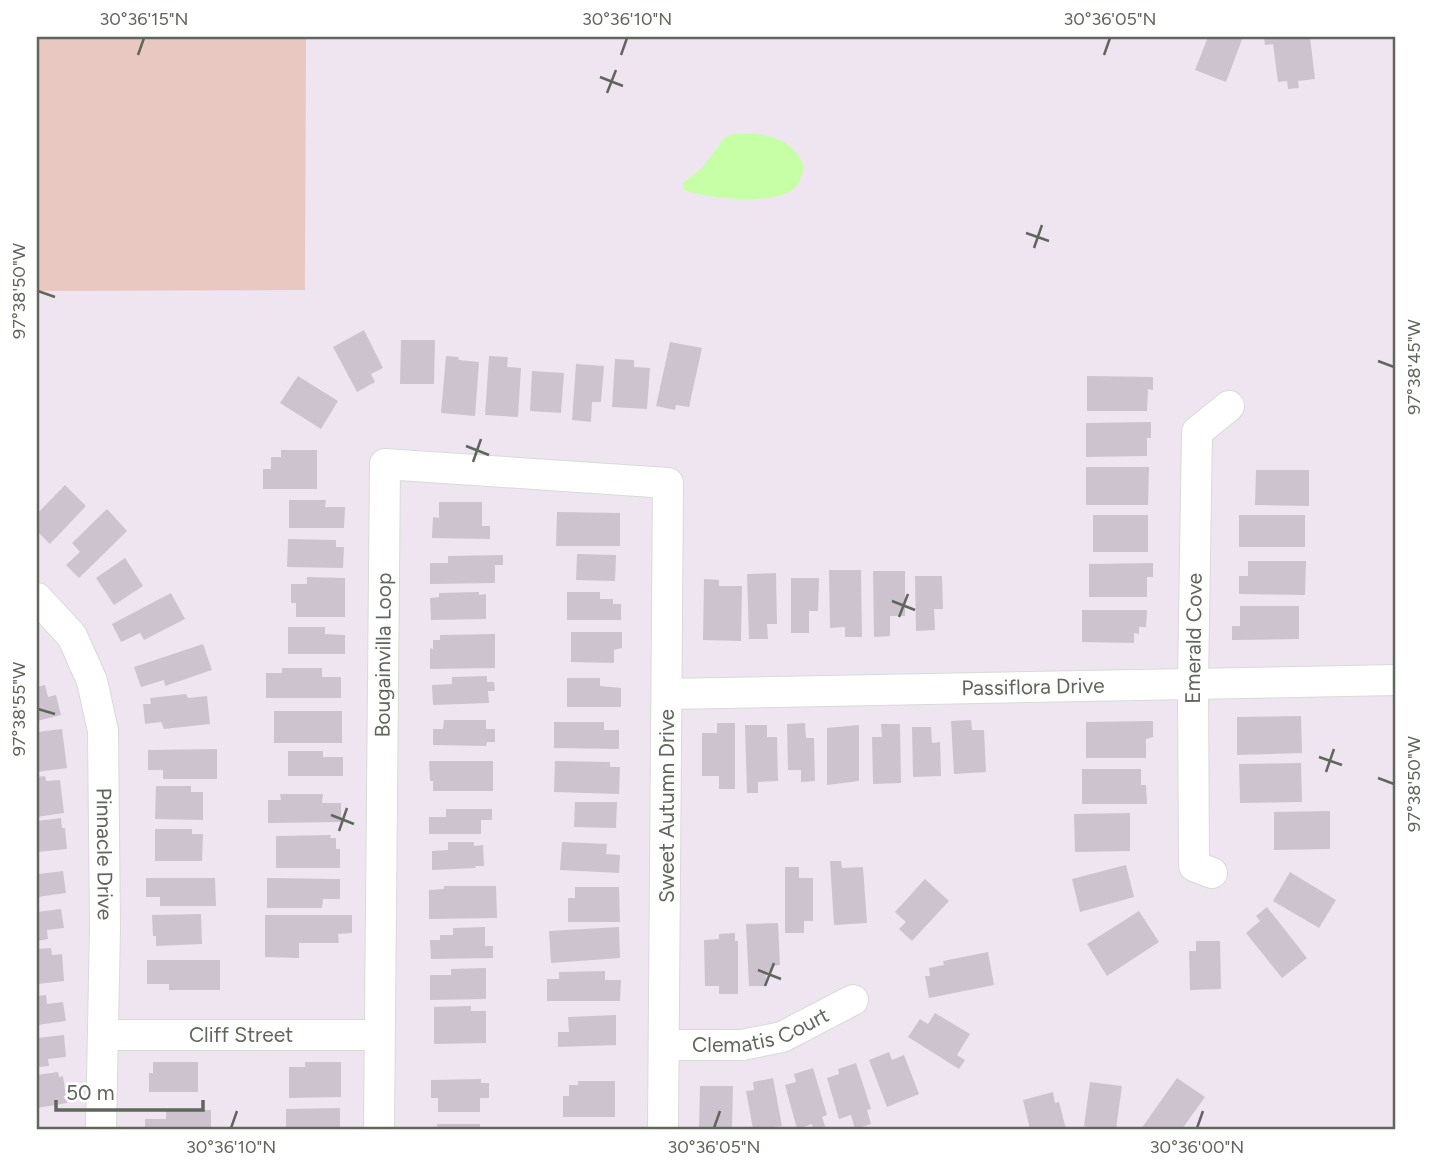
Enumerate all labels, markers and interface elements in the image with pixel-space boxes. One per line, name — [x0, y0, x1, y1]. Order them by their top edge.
text: 30°36'15"N — [99, 8, 189, 30]
text: 30°36'10"N — [582, 8, 672, 30]
text: 30°36'05"N — [1063, 8, 1157, 30]
text: 97°38'50"W — [8, 242, 30, 339]
text: 97°38'45"W — [1403, 319, 1425, 415]
street label: Bougainvilla Loop — [370, 572, 396, 738]
street label: Emerald Cove — [1180, 573, 1207, 704]
text: 97°38'55"W — [8, 661, 30, 756]
street label: Passiflora Drive — [961, 673, 1105, 700]
street label: Sweet Autumn Drive — [654, 709, 679, 903]
text: 97°38'50"W — [1403, 735, 1425, 832]
street label: Pinnacle Drive — [92, 788, 118, 920]
street label: Clematis Court — [692, 1002, 833, 1057]
street label: Cliff Street — [189, 1022, 293, 1047]
scale bar — [56, 1068, 203, 1112]
text: 50 m — [66, 1080, 115, 1105]
text: 30°36'10"N — [186, 1136, 276, 1158]
text: 30°36'05"N — [667, 1136, 761, 1158]
text: 30°36'00"N — [1150, 1136, 1244, 1158]

